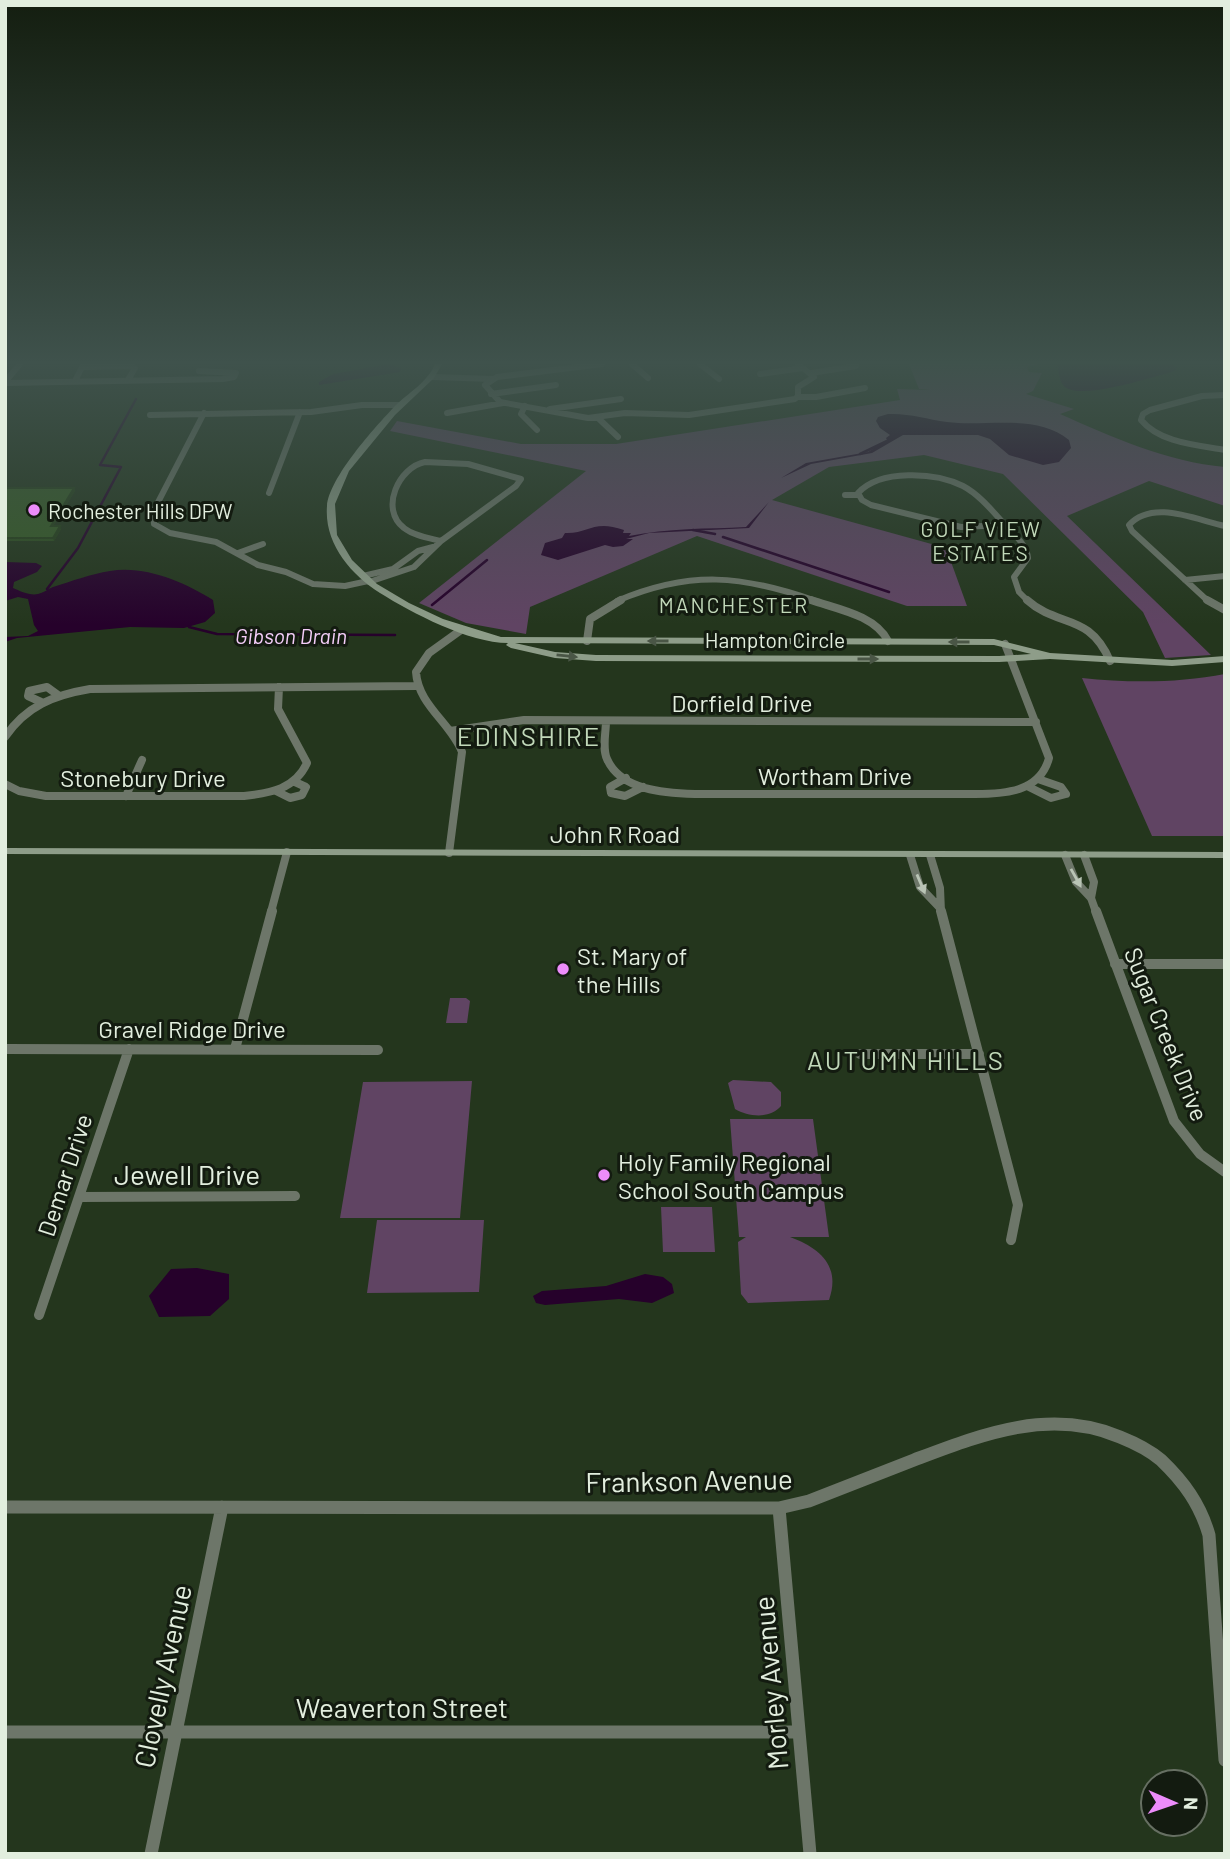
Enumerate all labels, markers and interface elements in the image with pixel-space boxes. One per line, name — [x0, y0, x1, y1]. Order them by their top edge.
place label: Rochester Hills DPW — [48, 498, 233, 523]
marker: Rochester Hills DPW — [26, 502, 42, 518]
district label: GOLF VIEW ESTATES — [920, 516, 1042, 565]
district label: MANCHESTER — [659, 592, 809, 617]
water label: Gibson Drain — [235, 623, 347, 648]
street label: Hampton Circle — [705, 627, 845, 652]
one-way arrow — [647, 635, 669, 647]
one-way arrow — [948, 636, 970, 648]
one-way arrow — [556, 651, 578, 662]
one-way arrow — [857, 653, 879, 665]
street label: Dorfield Drive — [671, 688, 813, 717]
district label: EDINSHIRE — [457, 720, 601, 751]
street label: Wortham Drive — [758, 761, 912, 790]
street label: Stonebury Drive — [60, 763, 226, 792]
street label: John R Road — [550, 819, 680, 848]
one-way arrow — [1070, 868, 1082, 887]
one-way arrow — [915, 874, 926, 895]
place label: St. Mary of the Hills — [577, 941, 687, 998]
street label: Sugar Creek Drive — [1119, 943, 1215, 1125]
marker: St. Mary of the Hills — [555, 961, 571, 977]
street label: Gravel Ridge Drive — [98, 1014, 286, 1043]
district label: AUTUMN HILLS — [807, 1044, 1005, 1075]
street label: Demar Drive — [31, 1110, 97, 1240]
place label: Holy Family Regional School South Campus — [618, 1147, 844, 1204]
street label: Jewell Drive — [114, 1157, 260, 1191]
marker: Holy Family Regional School South Campus — [596, 1167, 612, 1183]
street label: Frankson Avenue — [585, 1461, 793, 1499]
street label: Clovelly Avenue — [126, 1581, 198, 1771]
street label: Morley Avenue — [745, 1595, 795, 1771]
street label: Weaverton Street — [296, 1690, 508, 1724]
north arrow — [1139, 1768, 1209, 1838]
text: N — [1180, 1797, 1203, 1810]

